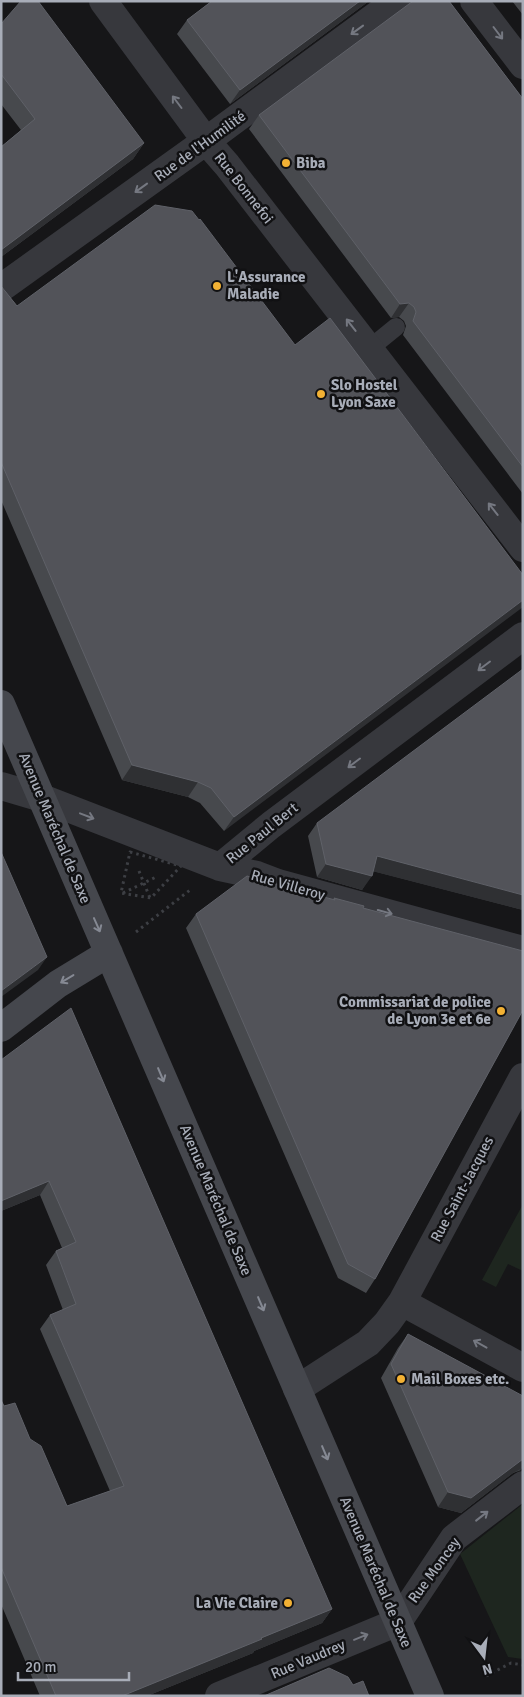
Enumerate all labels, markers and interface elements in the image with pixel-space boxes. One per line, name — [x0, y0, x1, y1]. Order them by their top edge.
one-way arrow — [350, 25, 364, 35]
one-way arrow — [493, 26, 504, 39]
one-way arrow — [172, 96, 183, 109]
street label: Rue de l'Humilité — [151, 107, 249, 185]
street label: Rue Bonnefoi — [211, 149, 277, 227]
place label: Biba — [296, 154, 326, 172]
marker: Biba — [280, 157, 292, 169]
one-way arrow — [134, 183, 148, 193]
place label: L'Assurance Maladie — [227, 268, 306, 303]
marker: L'Assurance Maladie — [211, 280, 223, 292]
one-way arrow — [345, 319, 356, 332]
place label: Slo Hostel Lyon Saxe — [331, 376, 398, 411]
marker: Slo Hostel Lyon Saxe — [315, 388, 327, 400]
one-way arrow — [488, 502, 498, 516]
one-way arrow — [478, 660, 491, 671]
street label: Avenue Maréchal de Saxe — [15, 750, 95, 906]
one-way arrow — [347, 758, 361, 768]
street label: Rue Paul Bert — [223, 799, 301, 867]
one-way arrow — [79, 812, 95, 821]
street label: Rue Villeroy — [249, 866, 327, 904]
one-way arrow — [377, 908, 393, 917]
one-way arrow — [93, 917, 102, 932]
one-way arrow — [61, 974, 75, 984]
place label: Commissariat de police de Lyon 3e et 6e — [339, 993, 491, 1028]
marker: Commissariat de police de Lyon 3e et 6e — [495, 1005, 507, 1017]
one-way arrow — [157, 1067, 167, 1082]
street label: Avenue Maréchal de Saxe — [176, 1122, 256, 1278]
street label: Rue Saint-Jacques — [427, 1133, 498, 1245]
one-way arrow — [256, 1296, 266, 1311]
one-way arrow — [473, 1339, 488, 1349]
place label: Mail Boxes etc. — [411, 1370, 509, 1388]
marker: Mail Boxes etc. — [395, 1373, 407, 1385]
one-way arrow — [321, 1445, 331, 1460]
street label: Avenue Maréchal de Saxe — [336, 1494, 416, 1650]
one-way arrow — [475, 1511, 488, 1522]
street label: Rue Moncey — [404, 1534, 464, 1606]
place label: La Vie Claire — [196, 1594, 278, 1612]
marker: La Vie Claire — [282, 1597, 294, 1609]
one-way arrow — [353, 1632, 368, 1641]
north arrow — [459, 1632, 509, 1682]
street label: Rue Vaudrey — [268, 1635, 348, 1683]
scale bar — [18, 1650, 129, 1682]
text: 20 m — [25, 1658, 56, 1676]
text: N — [480, 1660, 494, 1679]

